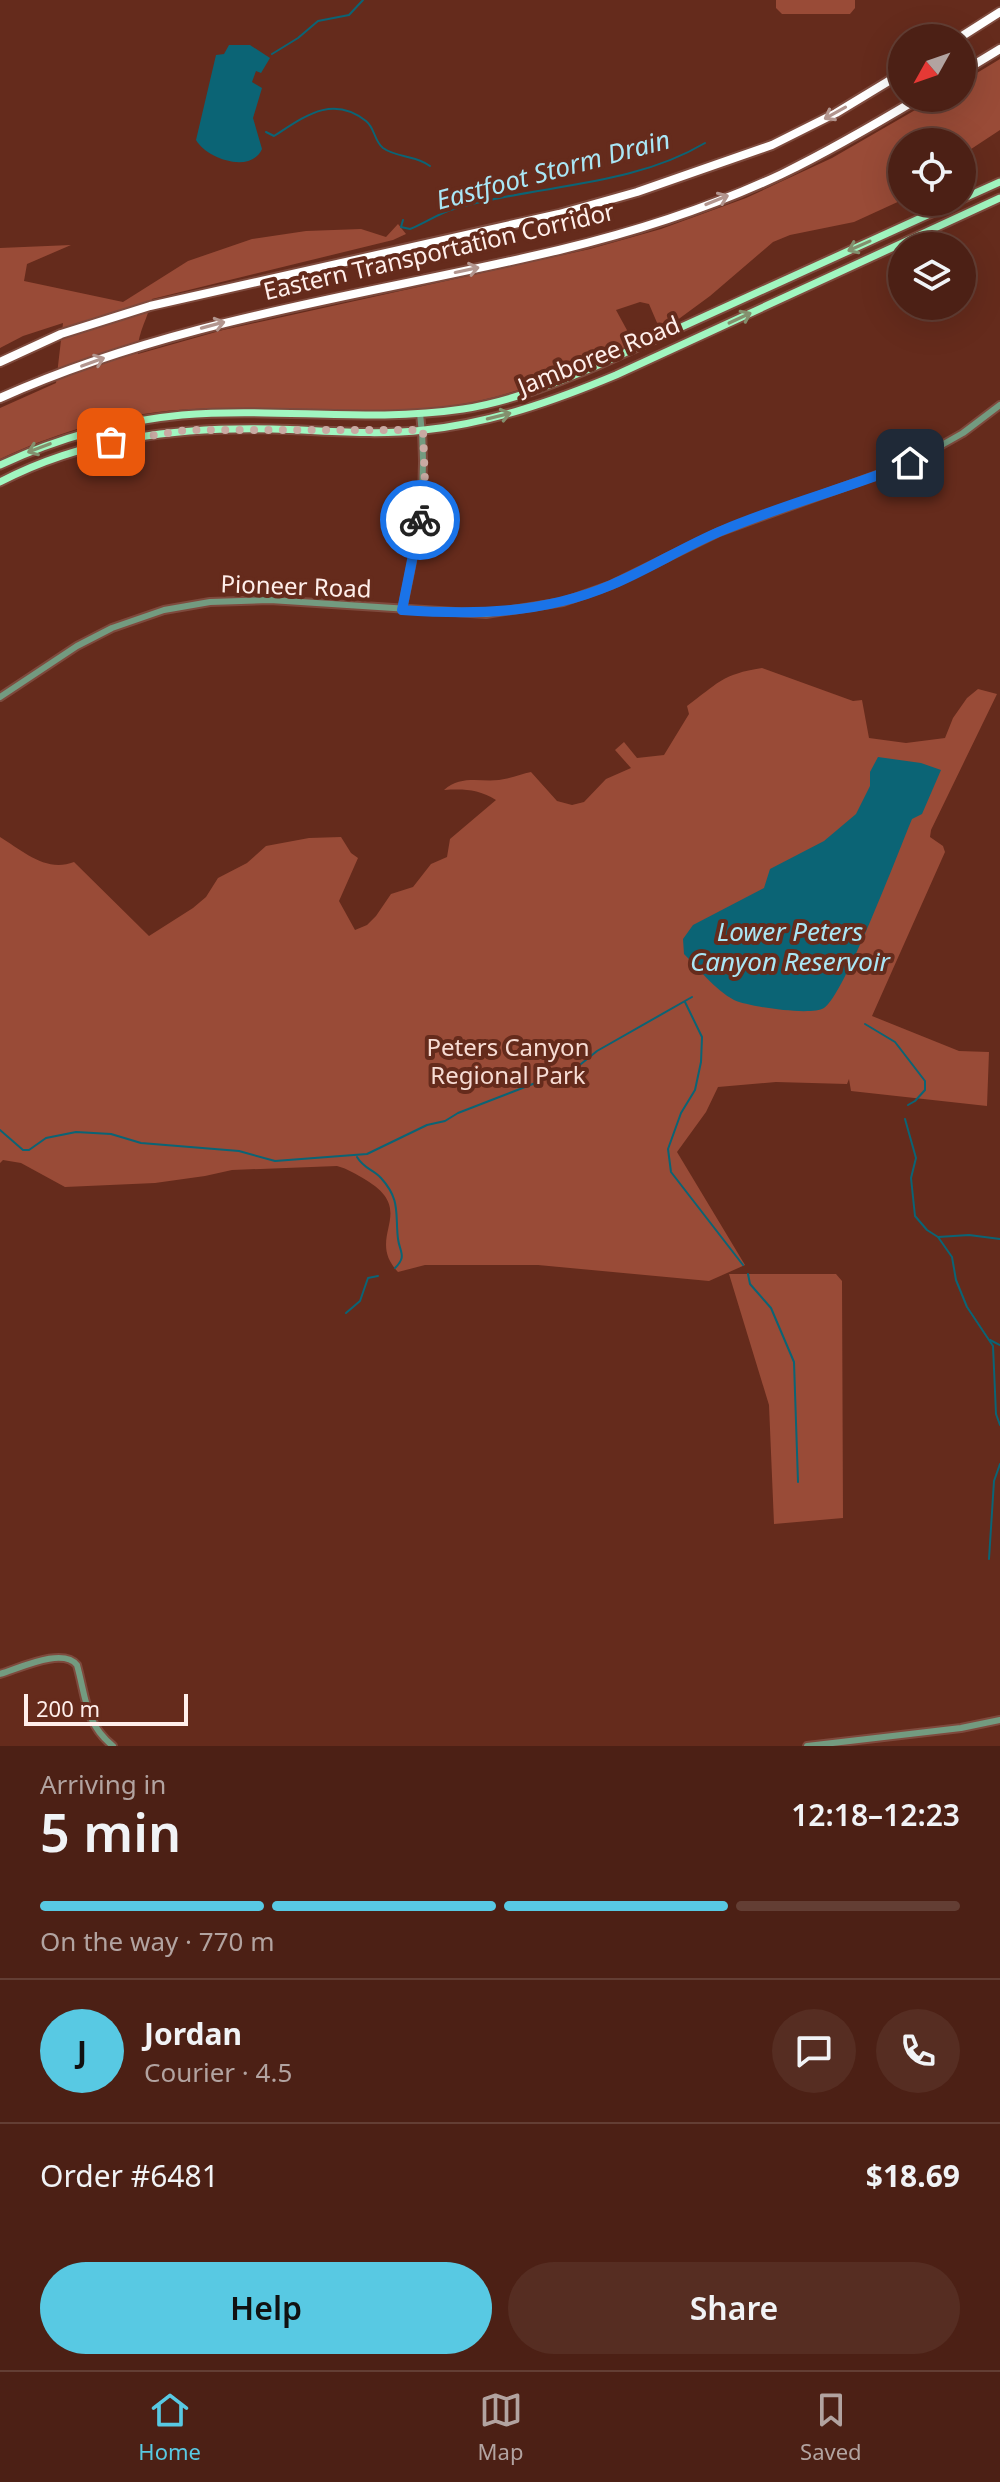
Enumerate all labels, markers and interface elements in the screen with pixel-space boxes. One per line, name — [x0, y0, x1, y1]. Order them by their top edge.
north arrow — [888, 24, 976, 112]
map controls — [888, 24, 976, 320]
one-way arrow — [824, 105, 847, 121]
water label: Eastfoot Storm Drain — [432, 120, 674, 218]
button: locate — [888, 128, 976, 216]
one-way arrow — [704, 192, 729, 206]
street label: Eastern Transportation Corridor — [260, 194, 618, 307]
button: layers — [888, 232, 976, 320]
one-way arrow — [847, 239, 872, 254]
one-way arrow — [454, 262, 480, 277]
street label: Jamboree Road — [511, 307, 684, 403]
one-way arrow — [727, 310, 751, 325]
one-way arrow — [200, 317, 226, 332]
one-way arrow — [80, 353, 105, 368]
one-way arrow — [486, 407, 512, 422]
pin — [77, 408, 145, 476]
icon: bag — [89, 420, 133, 464]
pin — [876, 429, 944, 497]
icon: home — [888, 441, 932, 485]
one-way arrow — [27, 442, 52, 456]
courier — [380, 480, 460, 560]
icon: bike — [398, 498, 442, 542]
street label: Pioneer Road — [220, 566, 372, 605]
water label: Lower Peters Canyon Reservoir — [690, 913, 892, 979]
park label: Peters Canyon Regional Park — [427, 1030, 589, 1091]
scale bar — [24, 1690, 188, 1726]
text: 200 m — [36, 1693, 100, 1723]
text: Arriving in — [40, 1766, 166, 1802]
text: 12:18–12:23 — [791, 1794, 960, 1835]
text: 5 min — [40, 1796, 181, 1867]
text: On the way · 770 m — [40, 1923, 274, 1959]
button: chat — [772, 2009, 856, 2093]
button: phone — [876, 2009, 960, 2093]
text: Jordan — [144, 2013, 242, 2054]
text: J — [77, 2031, 87, 2072]
text: Courier · 4.5 — [144, 2054, 292, 2090]
text: Order #6481 — [40, 2155, 219, 2196]
text: $18.69 — [866, 2155, 960, 2196]
button: Help — [40, 2262, 492, 2354]
button: Share — [508, 2262, 960, 2354]
tab: Home — [138, 2388, 201, 2466]
tab: Map — [478, 2388, 523, 2466]
tab: Saved — [800, 2388, 862, 2466]

